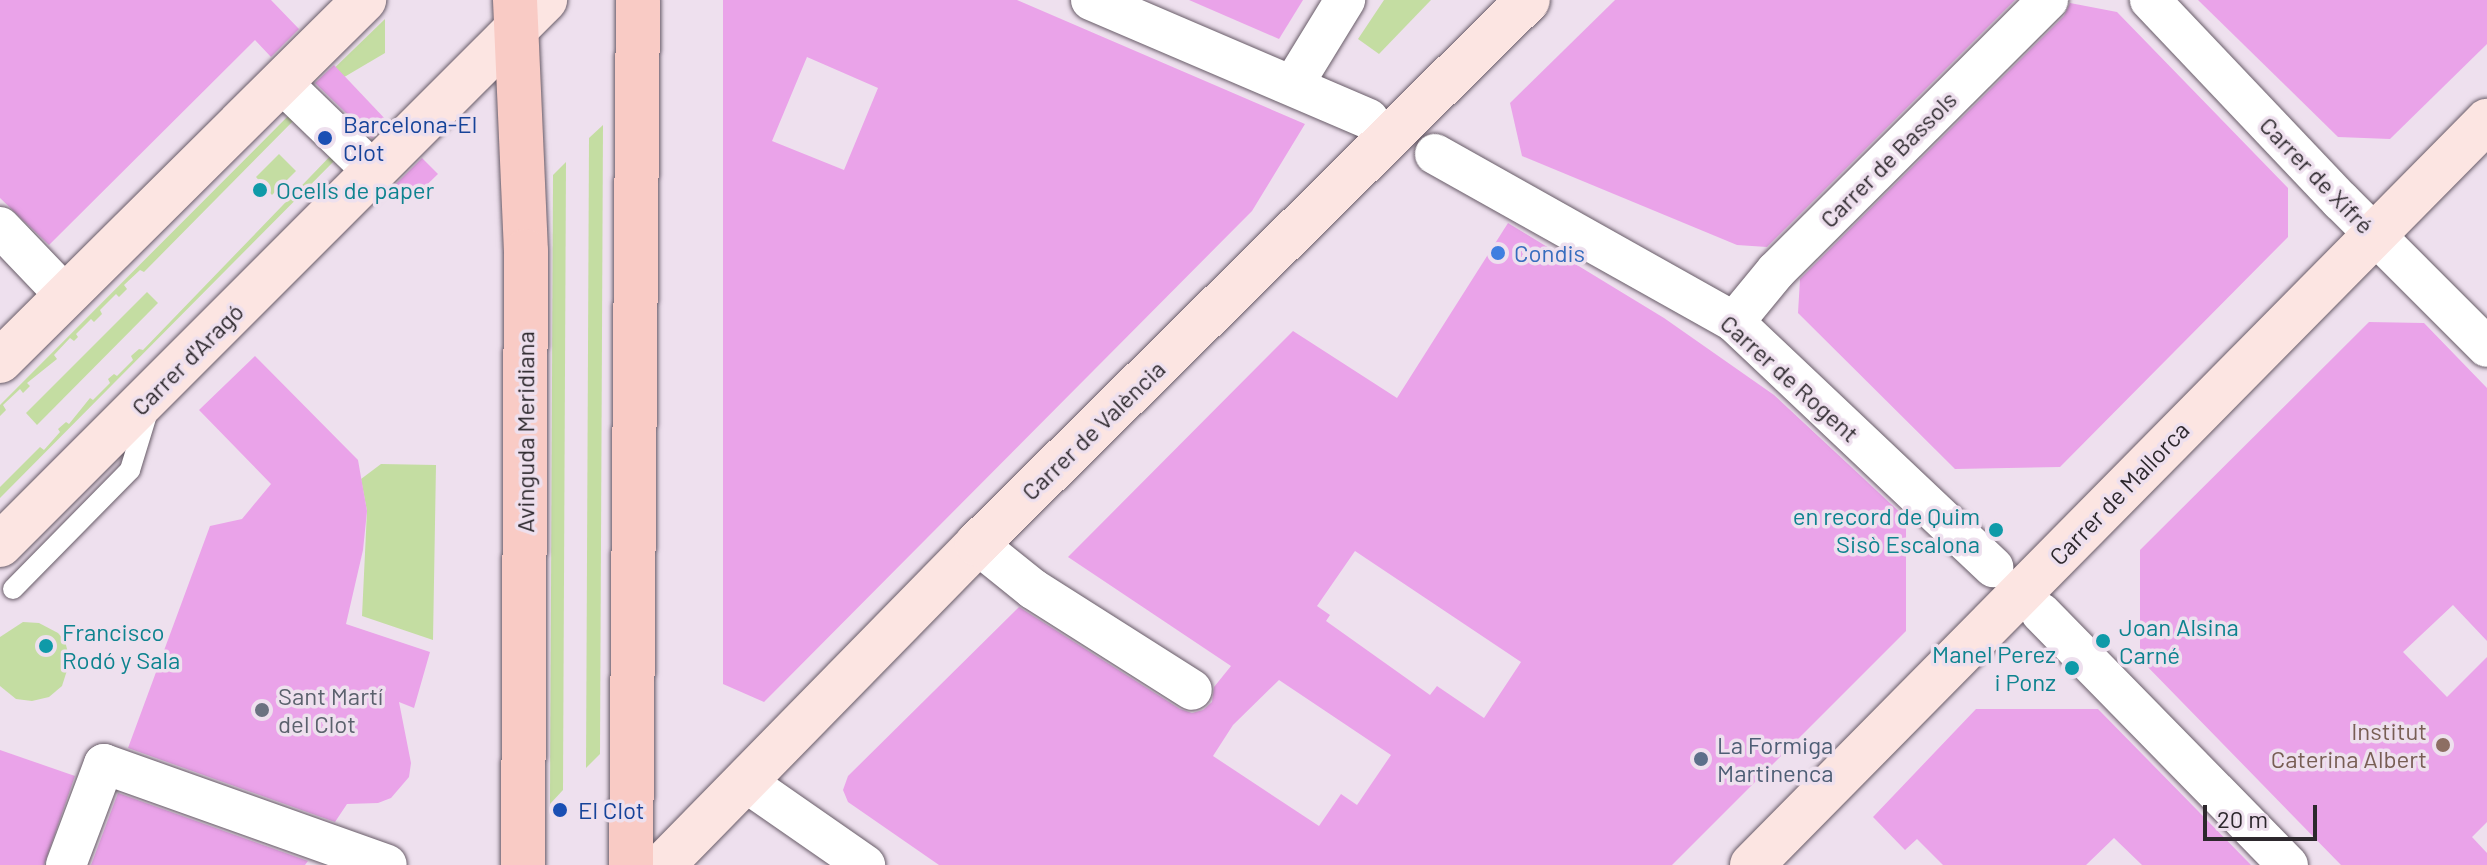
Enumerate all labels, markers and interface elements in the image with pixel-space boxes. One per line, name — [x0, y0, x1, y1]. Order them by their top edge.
street label: Carrer de Bassols — [1814, 85, 1962, 233]
place label: Barcelona-El Clot — [343, 110, 477, 166]
street label: Carrer de Xifré — [2254, 111, 2380, 239]
marker: Barcelona-El Clot — [314, 127, 336, 149]
place label: Ocells de paper — [276, 176, 434, 204]
marker: Ocells de paper — [251, 181, 269, 199]
place label: Condis — [1514, 239, 1585, 267]
marker: Condis — [1489, 244, 1507, 262]
street label: Carrer d'Aragó — [125, 297, 249, 421]
street label: Carrer de Rogent — [1715, 308, 1865, 448]
street label: Avinguda Meridiana — [511, 331, 539, 533]
street label: Carrer de València — [1015, 354, 1171, 506]
street label: Carrer de Mallorca — [2043, 415, 2195, 571]
place label: en record de Quim Sisò Escalona — [1793, 502, 1980, 558]
marker: en record de Quim Sisò Escalona — [1987, 521, 2005, 539]
place label: Joan Alsina Carné — [2119, 613, 2239, 669]
place label: Francisco Rodó y Sala — [62, 618, 180, 674]
marker: Joan Alsina Carné — [2094, 632, 2112, 650]
marker: Francisco Rodó y Sala — [37, 637, 55, 655]
place label: Manel Perez i Ponz — [1932, 640, 2056, 696]
marker: Manel Perez i Ponz — [2063, 659, 2081, 677]
place label: Sant Martí del Clot — [278, 682, 383, 738]
marker: Sant Martí del Clot — [253, 701, 271, 719]
place label: Institut Caterina Albert — [2271, 717, 2427, 773]
place label: La Formiga Martinenca — [1717, 731, 1833, 787]
marker: Institut Caterina Albert — [2434, 736, 2452, 754]
marker: La Formiga Martinenca — [1692, 750, 1710, 768]
scale bar — [2207, 789, 2321, 839]
place label: El Clot — [578, 796, 645, 824]
marker: El Clot — [549, 799, 571, 821]
text: 20 m — [2217, 804, 2268, 833]

